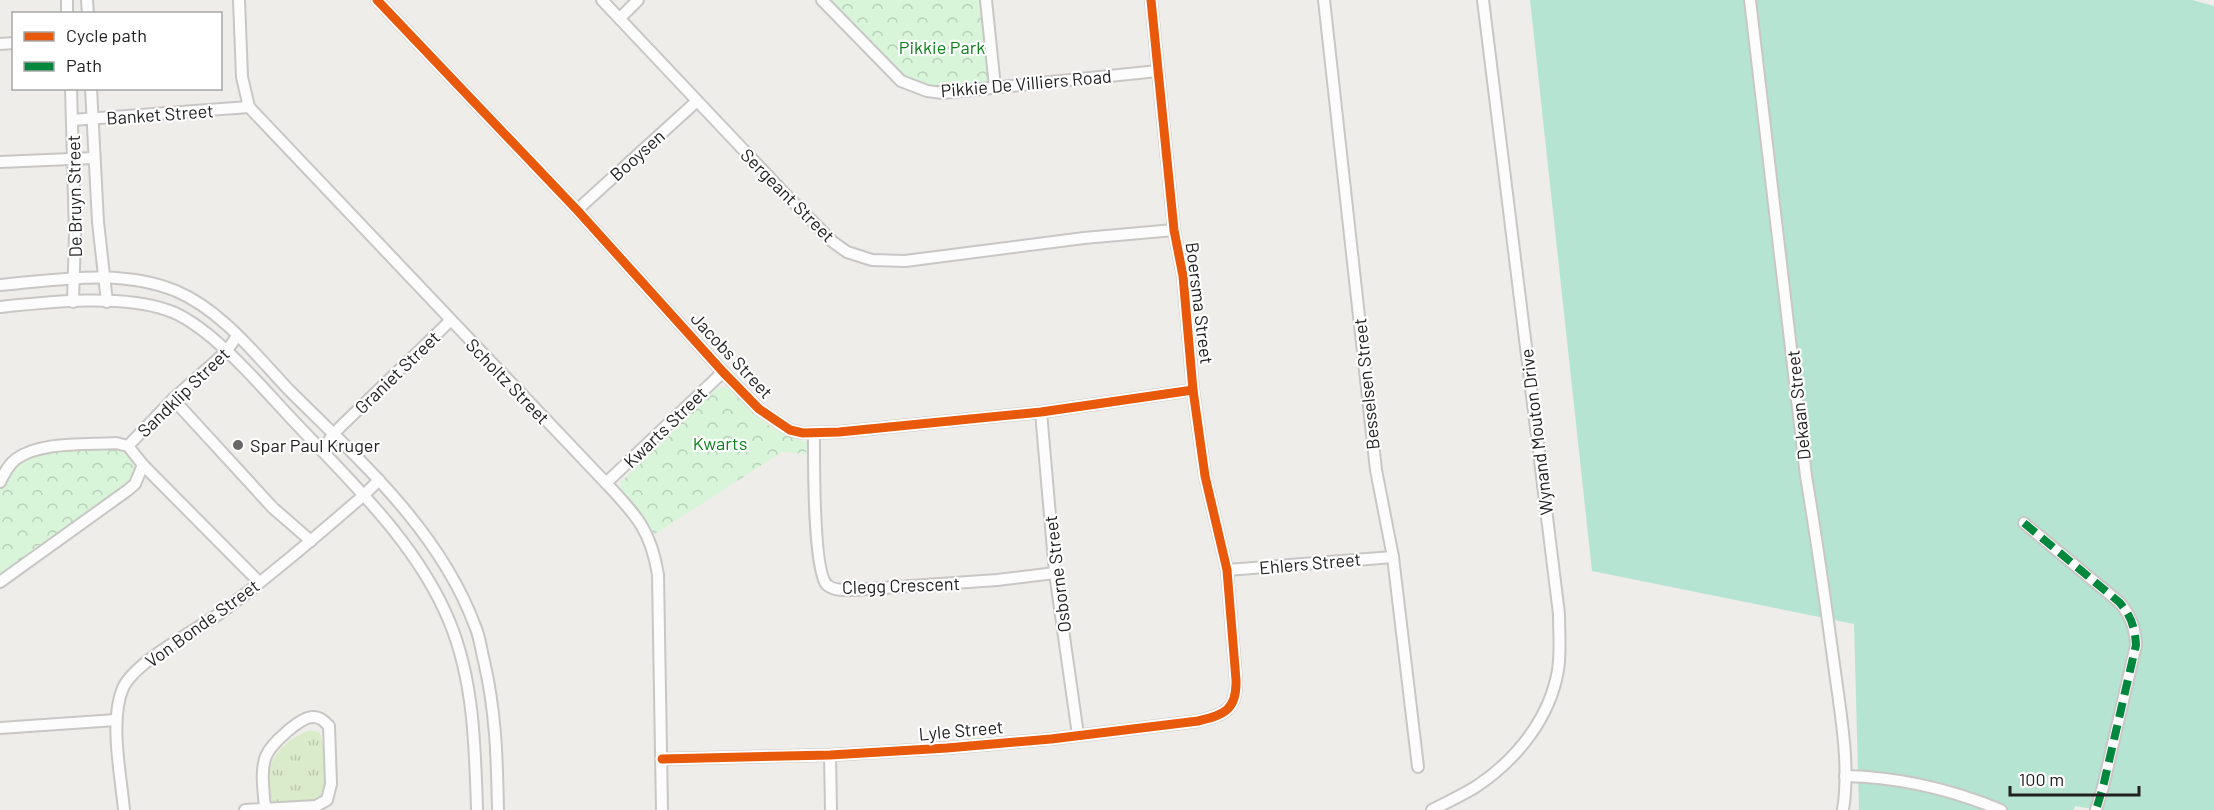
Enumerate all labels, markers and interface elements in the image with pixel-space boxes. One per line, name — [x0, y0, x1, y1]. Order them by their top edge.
legend — [12, 12, 222, 90]
text: Cycle path — [66, 24, 147, 46]
park label: Pikkie Park — [899, 36, 985, 58]
text: Path — [66, 54, 102, 76]
street label: Pikkie De Villiers Road — [940, 65, 1112, 101]
street label: Banket Street — [106, 99, 214, 129]
street label: Booysen — [605, 125, 669, 185]
street label: De Bruyn Street — [62, 135, 86, 257]
street label: Sergeant Street — [736, 143, 840, 247]
street label: Boersma Street — [1182, 241, 1218, 365]
street label: Jacobs Street — [686, 307, 778, 403]
street label: Besselsen Street — [1348, 317, 1384, 451]
street label: Graniet Street — [350, 326, 444, 418]
street label: Scholtz Street — [462, 334, 554, 428]
street label: Sandklip Street — [132, 343, 234, 441]
street label: Wynand Mouton Drive — [1515, 347, 1557, 517]
street label: Dekaan Street — [1781, 349, 1815, 461]
street label: Kwarts Street — [619, 382, 711, 472]
park label: Kwarts — [693, 432, 747, 454]
place label: Spar Paul Kruger — [250, 434, 380, 456]
marker: Spar Paul Kruger — [231, 438, 245, 452]
street label: Osborne Street — [1039, 514, 1075, 634]
street label: Ehlers Street — [1258, 548, 1362, 578]
street label: Clegg Crescent — [842, 572, 960, 598]
street label: Von Bonde Street — [141, 574, 263, 672]
street label: Lyle Street — [918, 715, 1004, 745]
scale bar — [2010, 759, 2139, 797]
text: 100 m — [2019, 768, 2064, 790]

